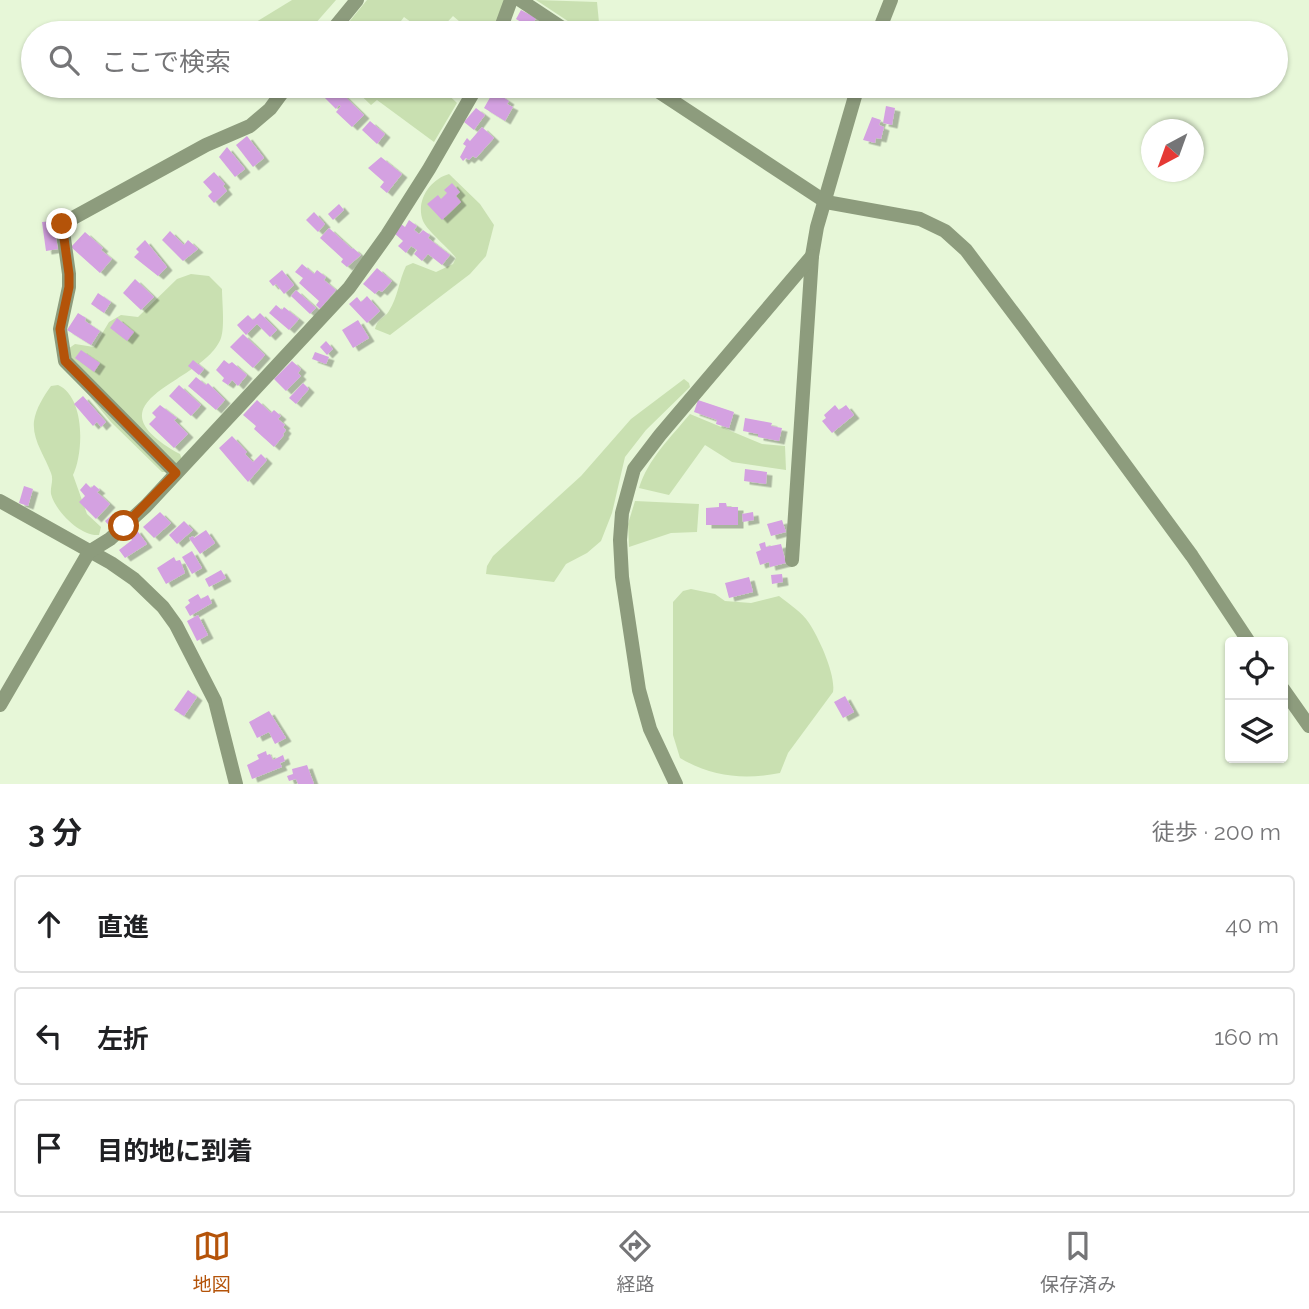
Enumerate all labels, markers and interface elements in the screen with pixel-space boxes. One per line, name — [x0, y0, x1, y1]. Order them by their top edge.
search box — [21, 21, 1288, 98]
icon: search — [45, 41, 83, 79]
text: ここで検索 — [101, 47, 231, 77]
north arrow — [1141, 119, 1204, 182]
route end — [46, 208, 77, 239]
route start — [108, 510, 139, 541]
map controls — [1225, 637, 1288, 763]
button: locate — [1225, 637, 1288, 700]
button: layers — [1225, 700, 1288, 763]
text: 3 分 — [28, 815, 82, 850]
text: 徒歩 · 200 m — [1152, 818, 1281, 845]
icon: ahead — [30, 905, 68, 943]
text: 40 m — [1225, 911, 1279, 938]
text: 直進 — [97, 912, 149, 942]
icon: left — [30, 1017, 68, 1055]
text: 160 m — [1214, 1023, 1279, 1050]
text: 左折 — [97, 1024, 149, 1054]
icon: arrive — [30, 1129, 68, 1167]
text: 目的地に到着 — [97, 1136, 253, 1166]
tab: 地図 — [193, 1227, 231, 1296]
tab: 経路 — [616, 1227, 654, 1296]
tab: 保存済み — [1040, 1227, 1116, 1296]

